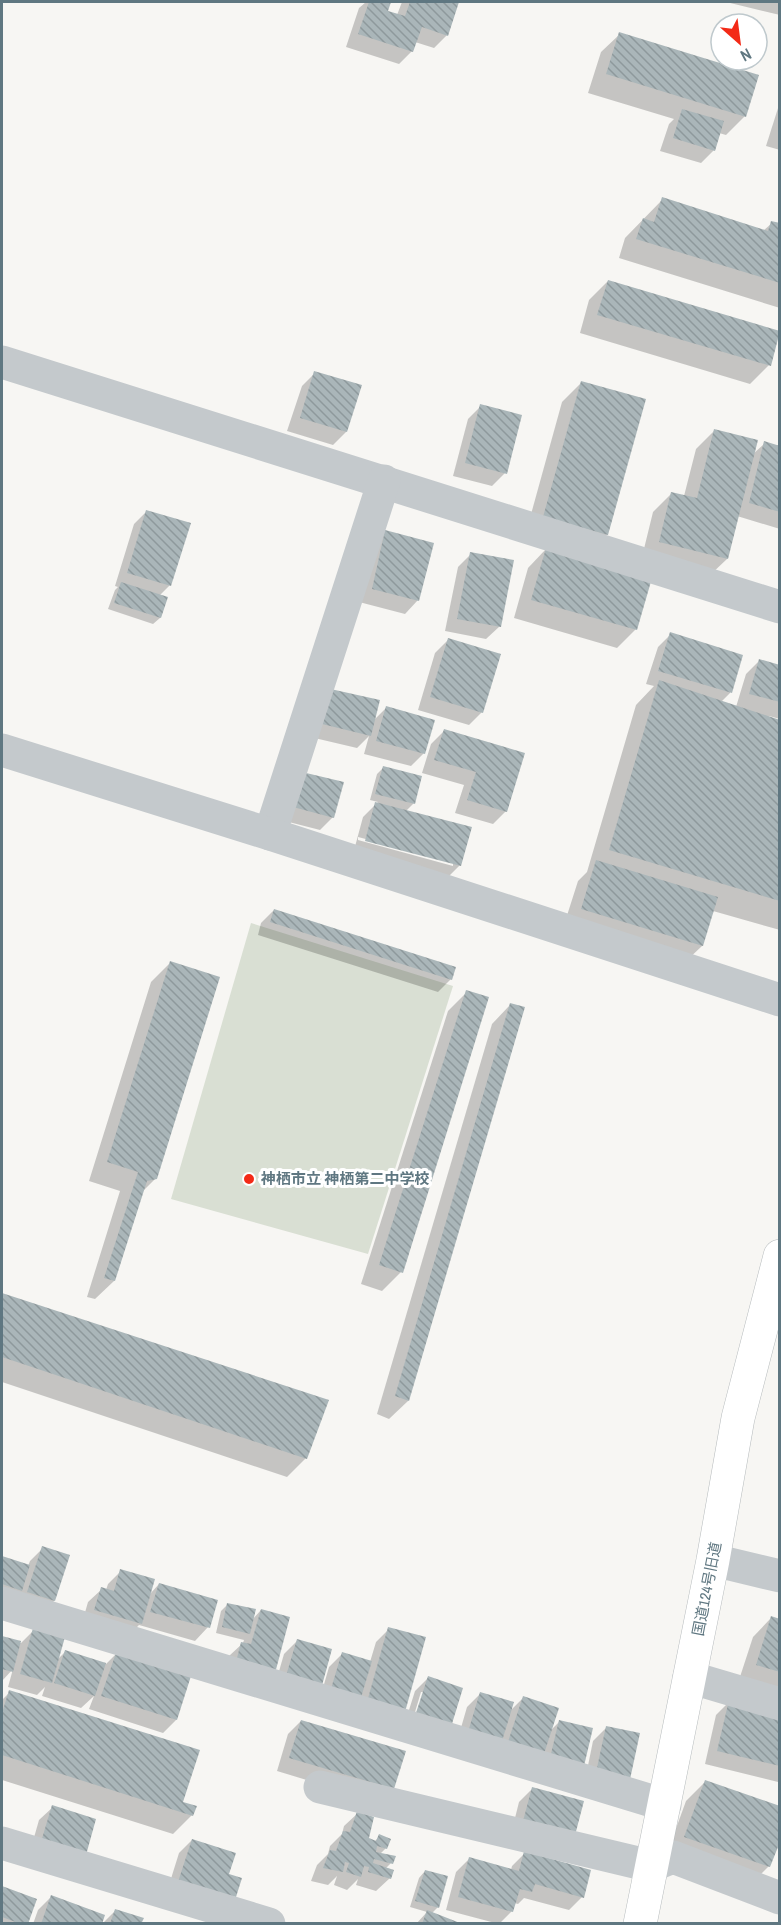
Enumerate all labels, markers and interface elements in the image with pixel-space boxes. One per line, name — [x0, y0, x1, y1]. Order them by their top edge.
north arrow — [709, 12, 769, 72]
text: N — [737, 43, 755, 67]
place label: 神栖市立 神栖第二中学校 — [260, 1168, 429, 1189]
marker: 神栖市立 神栖第二中学校 — [242, 1172, 256, 1186]
street label: 国道124号旧道 — [687, 1540, 726, 1638]

